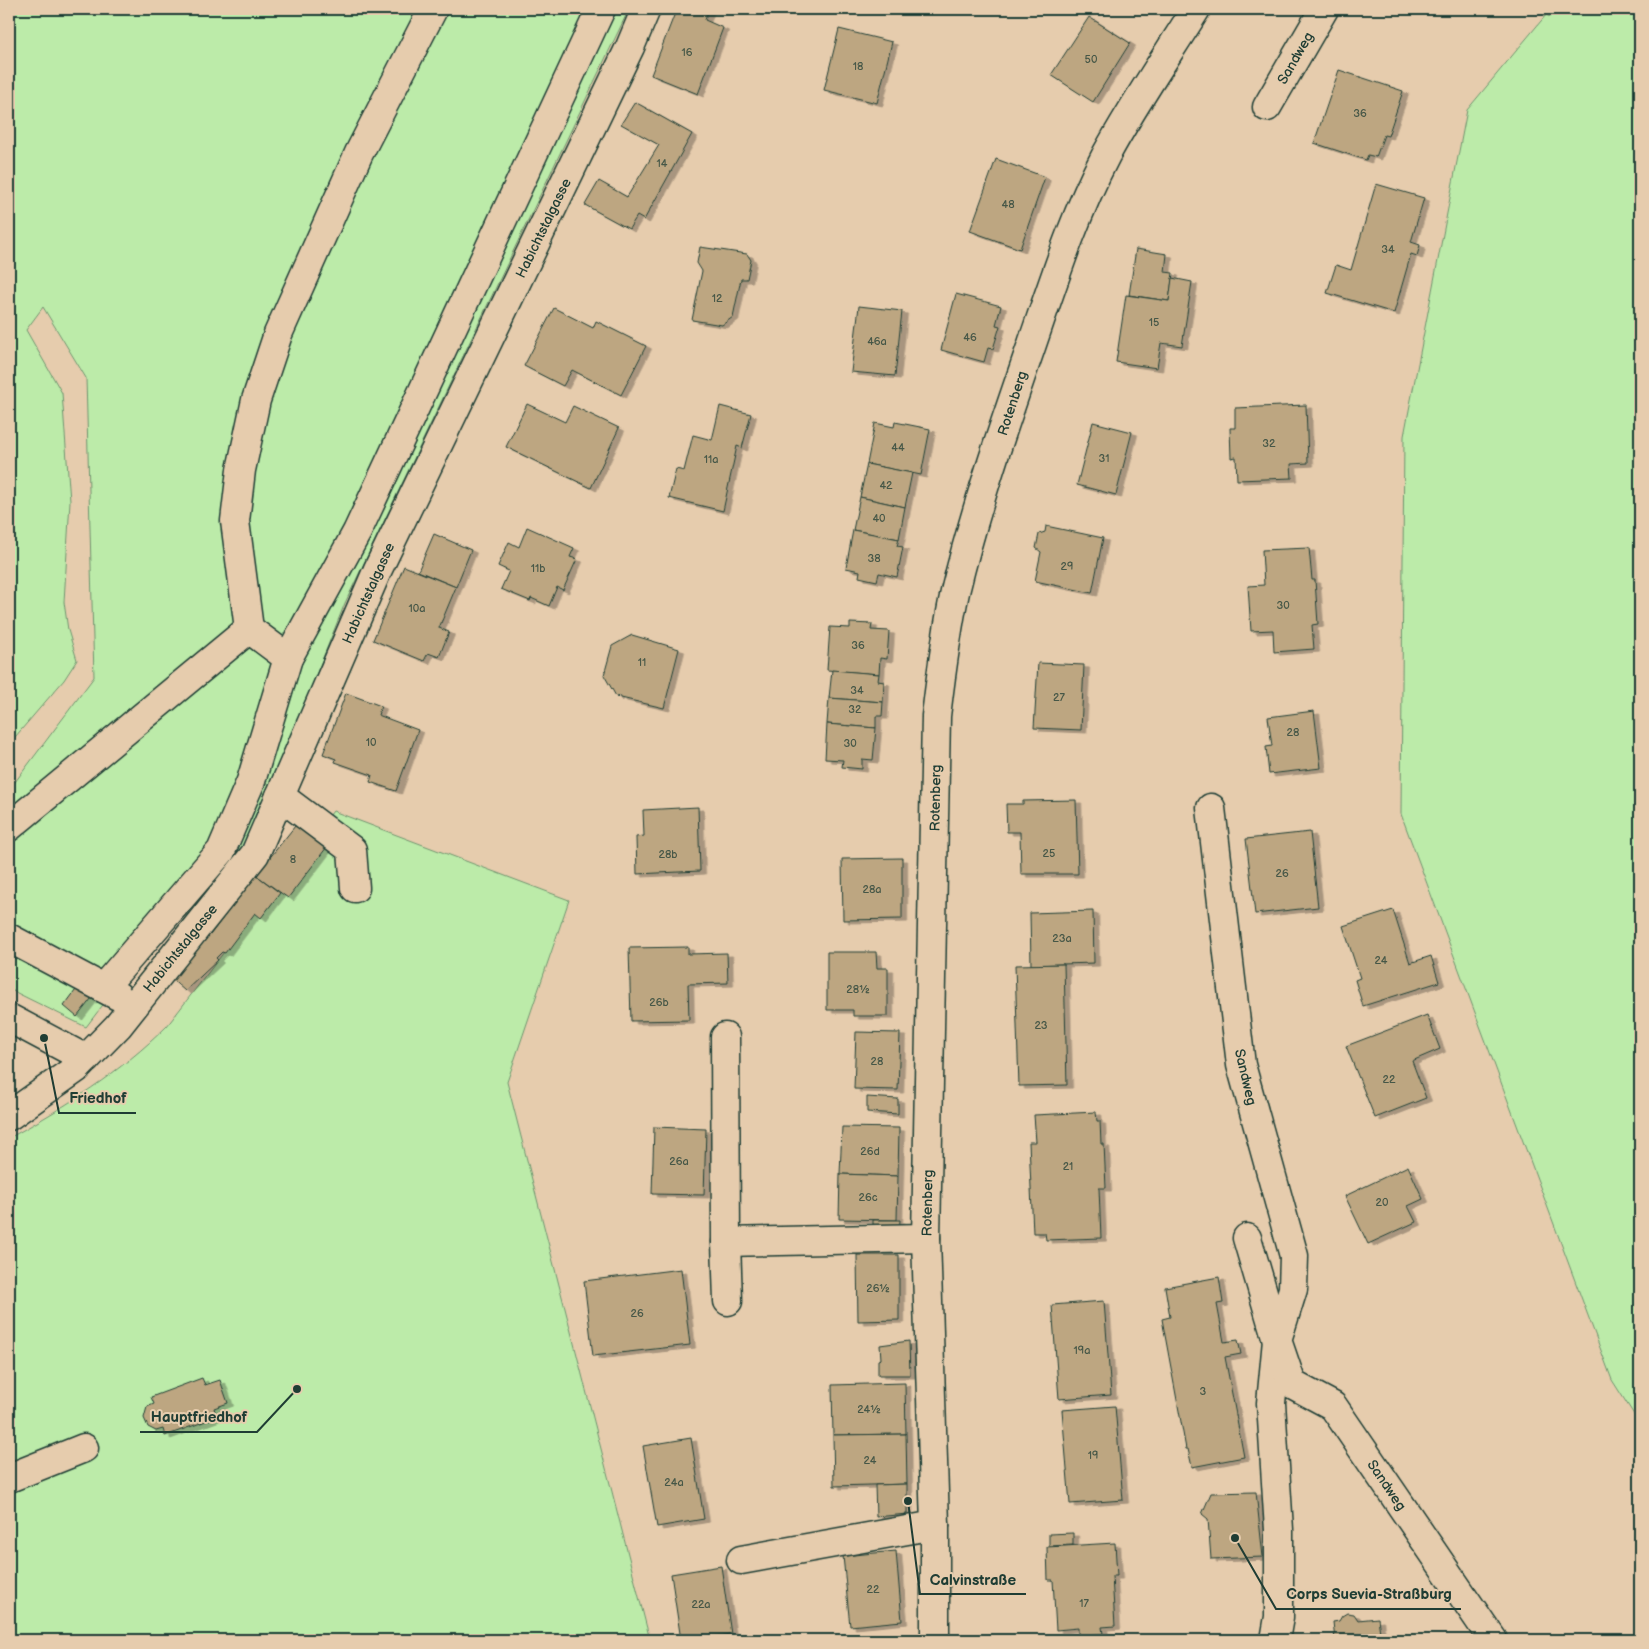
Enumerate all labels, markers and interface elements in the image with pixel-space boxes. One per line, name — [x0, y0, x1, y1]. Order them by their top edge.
street label: Sandweg — [1274, 29, 1317, 87]
house number: 16 — [682, 46, 693, 59]
house number: 50 — [1085, 53, 1098, 66]
house number: 18 — [853, 60, 863, 73]
house number: 36 — [1353, 107, 1367, 120]
house number: 14 — [657, 157, 668, 170]
street label: Habichtstalgasse — [512, 176, 575, 281]
house number: 48 — [1001, 198, 1015, 211]
house number: 34 — [1381, 243, 1395, 256]
house number: 12 — [712, 292, 723, 305]
house number: 15 — [1149, 316, 1159, 329]
house number: 46 — [963, 331, 977, 344]
house number: 46a — [867, 335, 887, 348]
street label: Rotenberg — [994, 369, 1031, 438]
house number: 32 — [1262, 437, 1276, 450]
house number: 44 — [891, 441, 905, 454]
house number: 31 — [1098, 452, 1110, 465]
house number: 11a — [704, 453, 718, 466]
house number: 42 — [879, 479, 893, 492]
house number: 40 — [872, 512, 886, 525]
street label: Habichtstalgasse — [339, 540, 398, 646]
house number: 38 — [867, 552, 881, 565]
house number: 29 — [1061, 560, 1073, 573]
house number: 11b — [531, 562, 545, 575]
house number: 30 — [1276, 599, 1290, 612]
house number: 10a — [409, 602, 425, 615]
house number: 36 — [851, 639, 865, 652]
house number: 11 — [638, 656, 646, 669]
house number: 34 — [850, 684, 864, 697]
house number: 27 — [1053, 691, 1066, 704]
house number: 32 — [848, 703, 862, 716]
house number: 28 — [1287, 726, 1299, 739]
house number: 10 — [366, 736, 377, 749]
house number: 30 — [843, 737, 857, 750]
street label: Rotenberg — [926, 764, 945, 832]
house number: 25 — [1043, 847, 1055, 860]
house number: 28b — [658, 848, 678, 861]
house number: 8 — [290, 853, 296, 866]
house number: 26 — [1275, 867, 1289, 880]
house number: 28a — [862, 883, 882, 896]
street label: Habichtstalgasse — [140, 901, 221, 996]
house number: 23a — [1052, 932, 1072, 945]
house number: 24 — [1374, 954, 1388, 967]
house number: 28½ — [846, 983, 870, 996]
house number: 26b — [649, 996, 669, 1009]
house number: 23 — [1034, 1019, 1048, 1032]
street label: Sandweg — [1231, 1047, 1260, 1107]
house number: 28 — [871, 1055, 883, 1068]
house number: 22 — [1383, 1073, 1396, 1086]
callout: Friedhof — [59, 1083, 136, 1113]
text: Friedhof — [69, 1089, 127, 1108]
house number: 26d — [860, 1145, 880, 1158]
house number: 26a — [669, 1155, 689, 1168]
house number: 21 — [1063, 1160, 1073, 1173]
street label: Rotenberg — [918, 1169, 937, 1237]
house number: 26c — [858, 1191, 878, 1204]
house number: 20 — [1376, 1196, 1389, 1209]
house number: 26½ — [866, 1282, 890, 1295]
house number: 26 — [630, 1307, 644, 1320]
house number: 19a — [1074, 1344, 1090, 1357]
house number: 3 — [1200, 1385, 1207, 1398]
callout: Hauptfriedhof — [140, 1402, 257, 1432]
house number: 24½ — [857, 1403, 881, 1416]
text: Hauptfriedhof — [151, 1408, 248, 1427]
house number: 19 — [1088, 1449, 1098, 1462]
house number: 24 — [863, 1454, 877, 1467]
street label: Sandweg — [1363, 1457, 1410, 1514]
house number: 24a — [664, 1476, 684, 1489]
callout: Calvinstraße — [920, 1564, 1026, 1594]
text: Calvinstraße — [930, 1571, 1017, 1590]
callout: Corps Suevia-Straßburg — [1276, 1579, 1461, 1609]
house number: 22 — [867, 1583, 880, 1596]
text: Corps Suevia-Straßburg — [1286, 1585, 1452, 1604]
house number: 17 — [1079, 1597, 1089, 1610]
house number: 22a — [691, 1598, 711, 1611]

